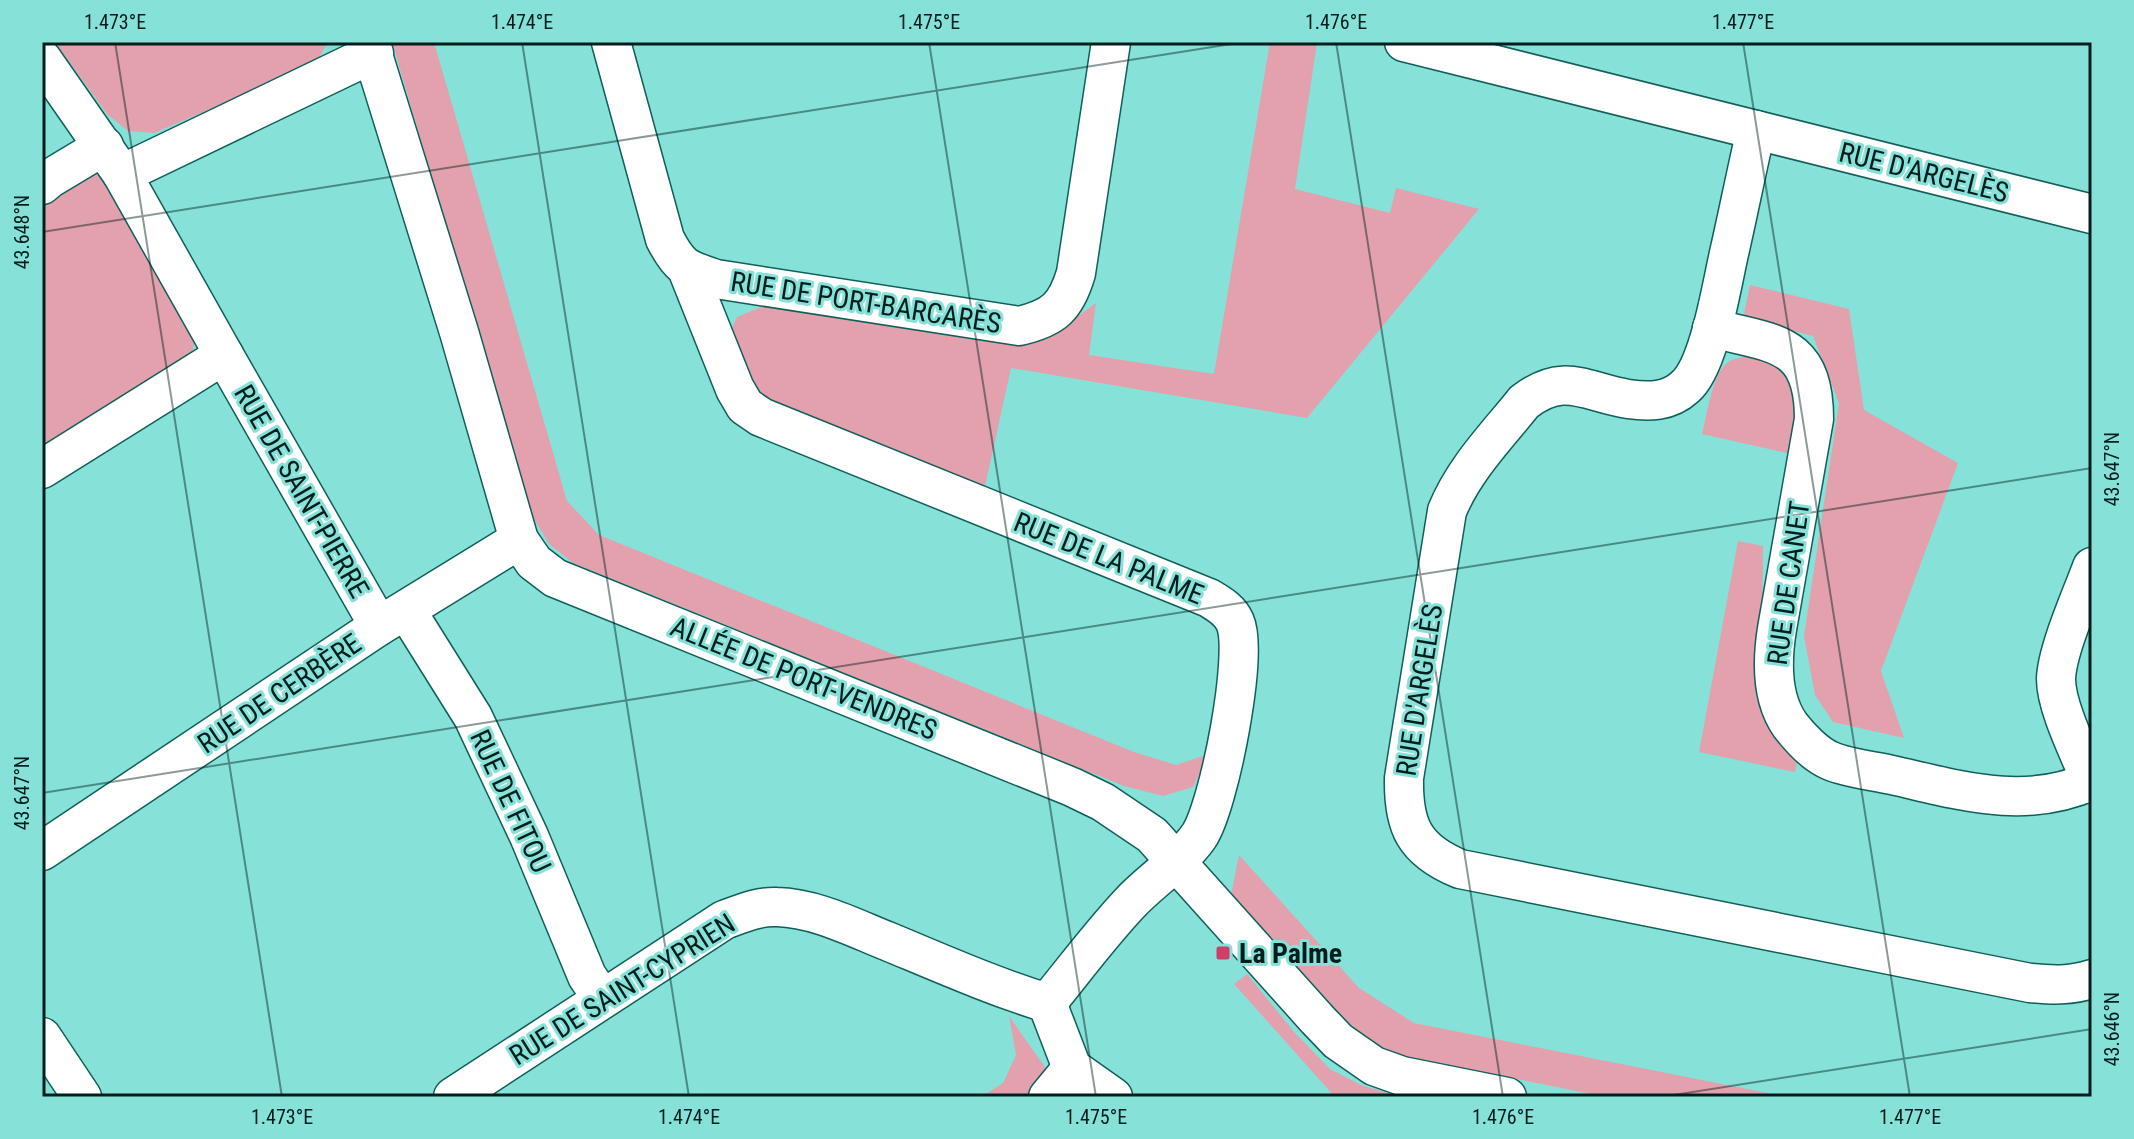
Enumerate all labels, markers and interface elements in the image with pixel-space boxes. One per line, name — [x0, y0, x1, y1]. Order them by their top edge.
text: 1.473°E — [84, 10, 146, 34]
text: 1.474°E — [491, 10, 553, 34]
text: 1.475°E — [898, 10, 960, 34]
text: 1.476°E — [1305, 10, 1367, 34]
text: 1.477°E — [1712, 10, 1774, 34]
street label: RUE D'ARGELÈS — [1836, 136, 2012, 209]
text: 43.648°N — [10, 195, 34, 269]
street label: RUE DE PORT-BARCARÈS — [728, 265, 1003, 340]
street label: RUE DE SAINT-PIERRE — [227, 379, 376, 604]
text: 43.647°N — [2100, 432, 2124, 506]
street label: RUE DE CANET — [1761, 499, 1816, 667]
street label: RUE DE LA PALME — [1009, 505, 1208, 612]
street label: RUE D'ARGELÈS — [1390, 602, 1449, 778]
street label: ALLÉE DE PORT-VENDRES — [666, 610, 942, 747]
street label: RUE DE CERBÈRE — [191, 627, 367, 760]
street label: RUE DE FITOU — [463, 724, 558, 878]
text: 43.647°N — [10, 756, 34, 830]
street label: RUE DE SAINT-CYPRIEN — [504, 907, 741, 1072]
place label: La Palme — [1239, 937, 1342, 970]
marker: La Palme — [1214, 944, 1232, 962]
text: 43.646°N — [2100, 992, 2124, 1066]
text: 1.473°E — [251, 1105, 313, 1129]
text: 1.474°E — [658, 1105, 720, 1129]
text: 1.475°E — [1065, 1105, 1127, 1129]
text: 1.476°E — [1472, 1105, 1534, 1129]
text: 1.477°E — [1879, 1105, 1941, 1129]

